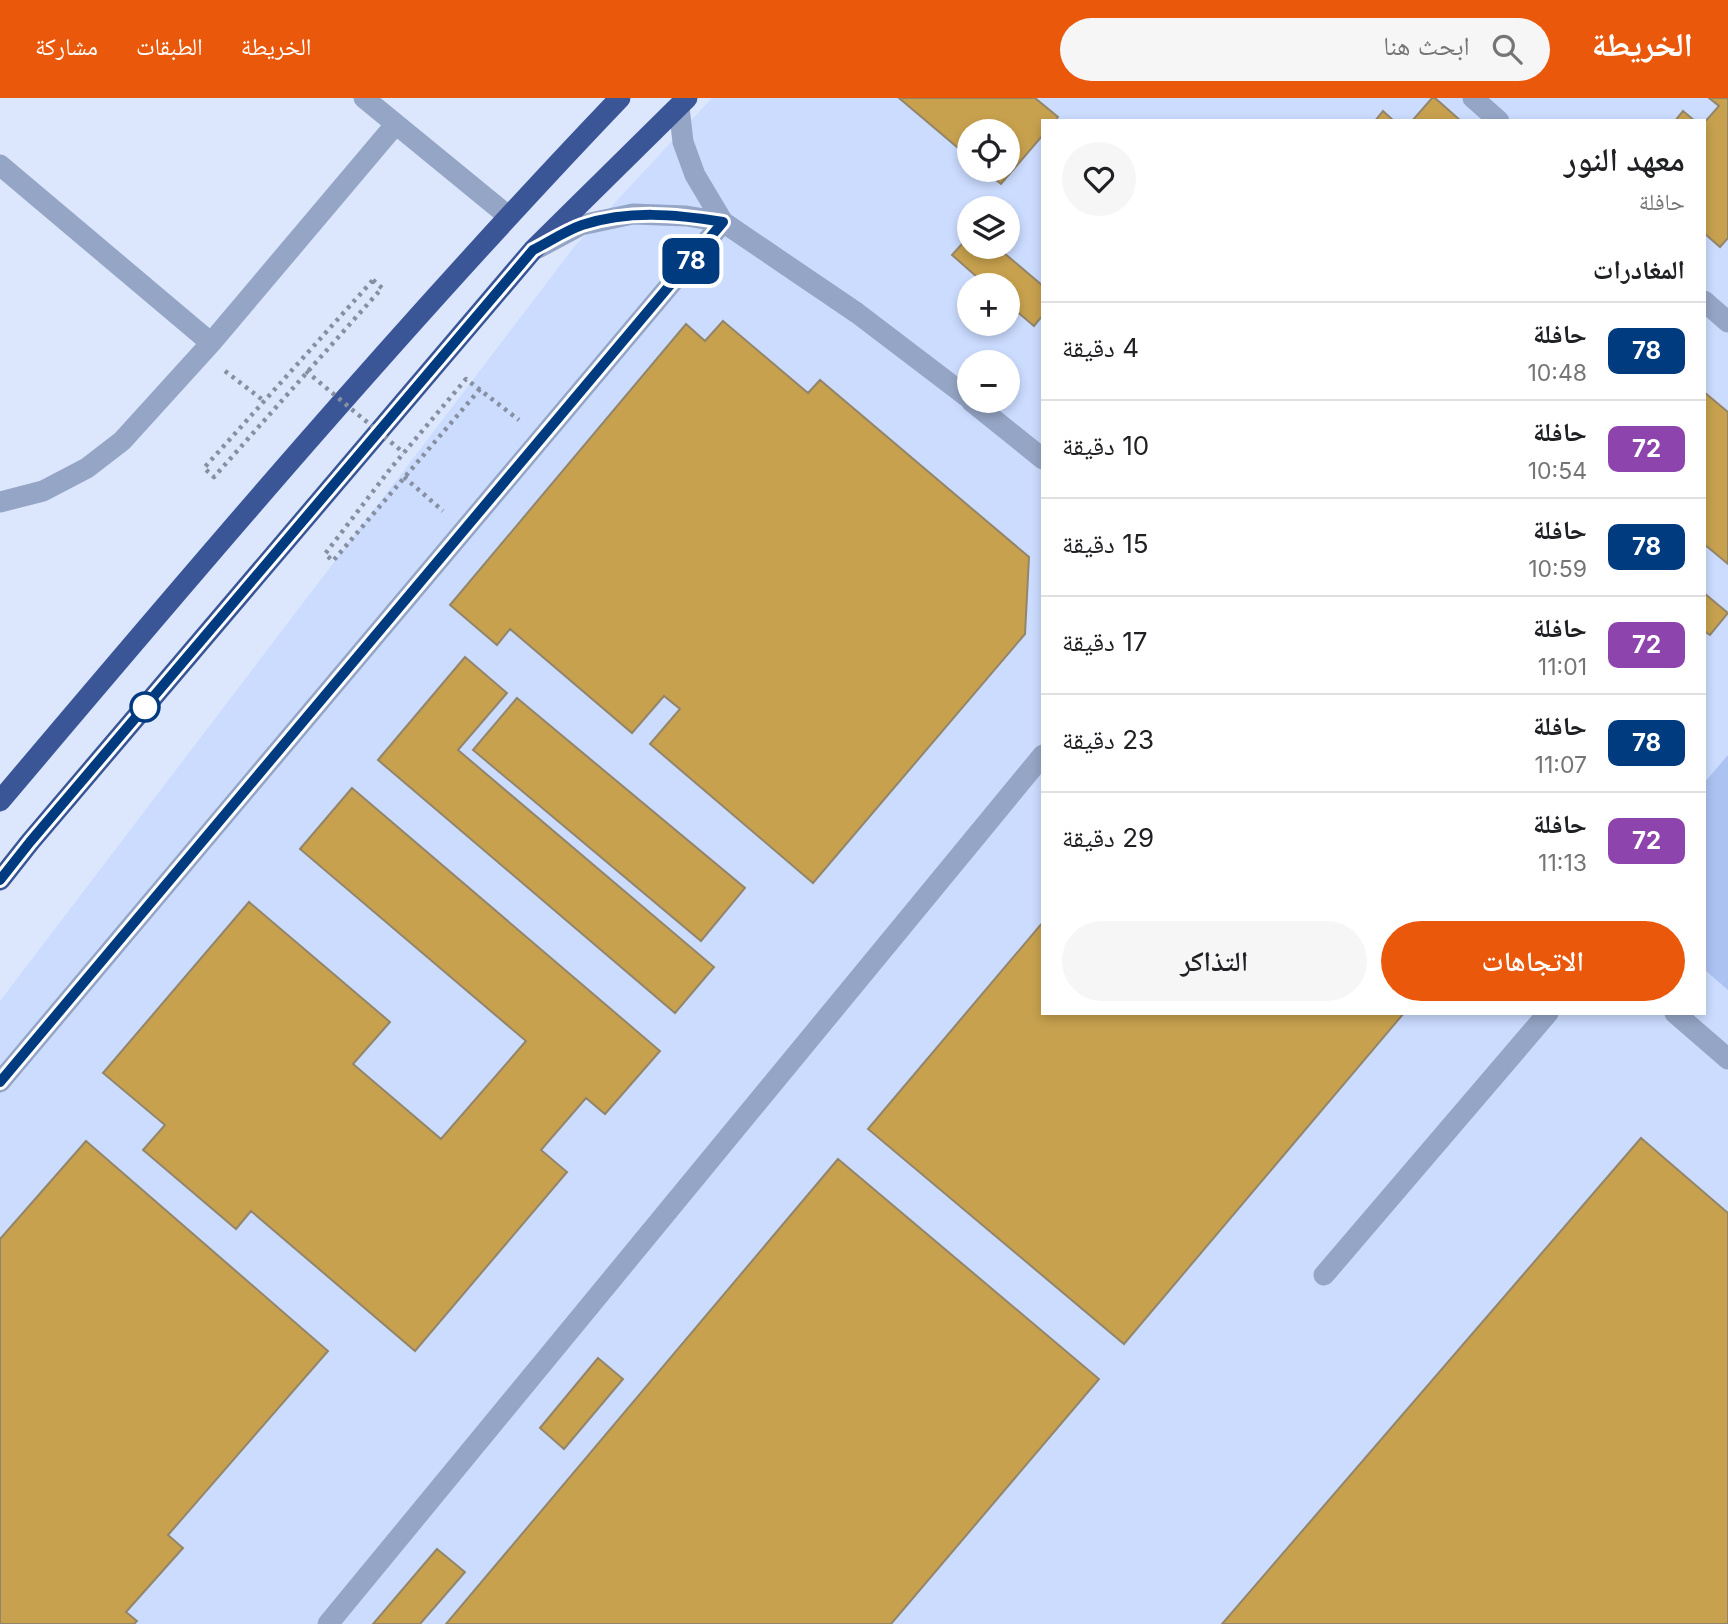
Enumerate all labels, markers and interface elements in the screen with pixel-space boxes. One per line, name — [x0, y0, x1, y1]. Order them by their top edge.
search box — [1060, 18, 1550, 81]
text: الخريطة — [1592, 24, 1693, 64]
text: ابحث هنا — [1383, 30, 1470, 61]
icon: search — [1488, 30, 1526, 68]
text: مشاركة — [35, 32, 98, 61]
text: الطبقات — [136, 32, 203, 61]
text: الخريطة — [241, 32, 311, 61]
map controls — [957, 119, 1020, 413]
button: locate — [957, 119, 1020, 182]
text: معهد النور — [1564, 139, 1685, 179]
button: heart — [1062, 142, 1136, 216]
text: حافلة — [1639, 188, 1685, 216]
button: layers — [957, 196, 1020, 259]
line badge: 78 — [660, 238, 722, 284]
text: 78 — [676, 246, 706, 275]
text: المغادرات — [1593, 254, 1685, 285]
button: + — [957, 273, 1020, 336]
text: حافلة — [1533, 318, 1587, 349]
text: 4 دقيقة — [1062, 332, 1139, 363]
text: 78 — [1632, 336, 1661, 365]
button: − — [957, 350, 1020, 413]
text: 10:48 — [1527, 359, 1587, 387]
text: حافلة — [1533, 416, 1587, 447]
text: 10 دقيقة — [1062, 430, 1149, 461]
text: 72 — [1632, 434, 1661, 463]
text: 10:54 — [1528, 457, 1587, 485]
text: حافلة — [1533, 514, 1587, 545]
text: 15 دقيقة — [1062, 528, 1149, 559]
text: 78 — [1632, 532, 1661, 561]
text: 10:59 — [1528, 555, 1587, 583]
text: حافلة — [1533, 612, 1587, 643]
text: 17 دقيقة — [1062, 626, 1147, 657]
text: 72 — [1632, 630, 1661, 659]
text: 11:01 — [1538, 653, 1587, 681]
unlabelled marker — [130, 692, 160, 722]
text: حافلة — [1533, 710, 1587, 741]
text: 23 دقيقة — [1062, 724, 1154, 755]
text: 78 — [1632, 728, 1661, 757]
text: 11:07 — [1535, 751, 1587, 779]
text: حافلة — [1533, 808, 1587, 839]
text: 29 دقيقة — [1062, 822, 1154, 853]
text: 72 — [1632, 826, 1661, 855]
text: 11:13 — [1538, 849, 1587, 877]
button: التذاكر — [1062, 921, 1367, 1001]
button: الاتجاهات — [1381, 921, 1685, 1001]

